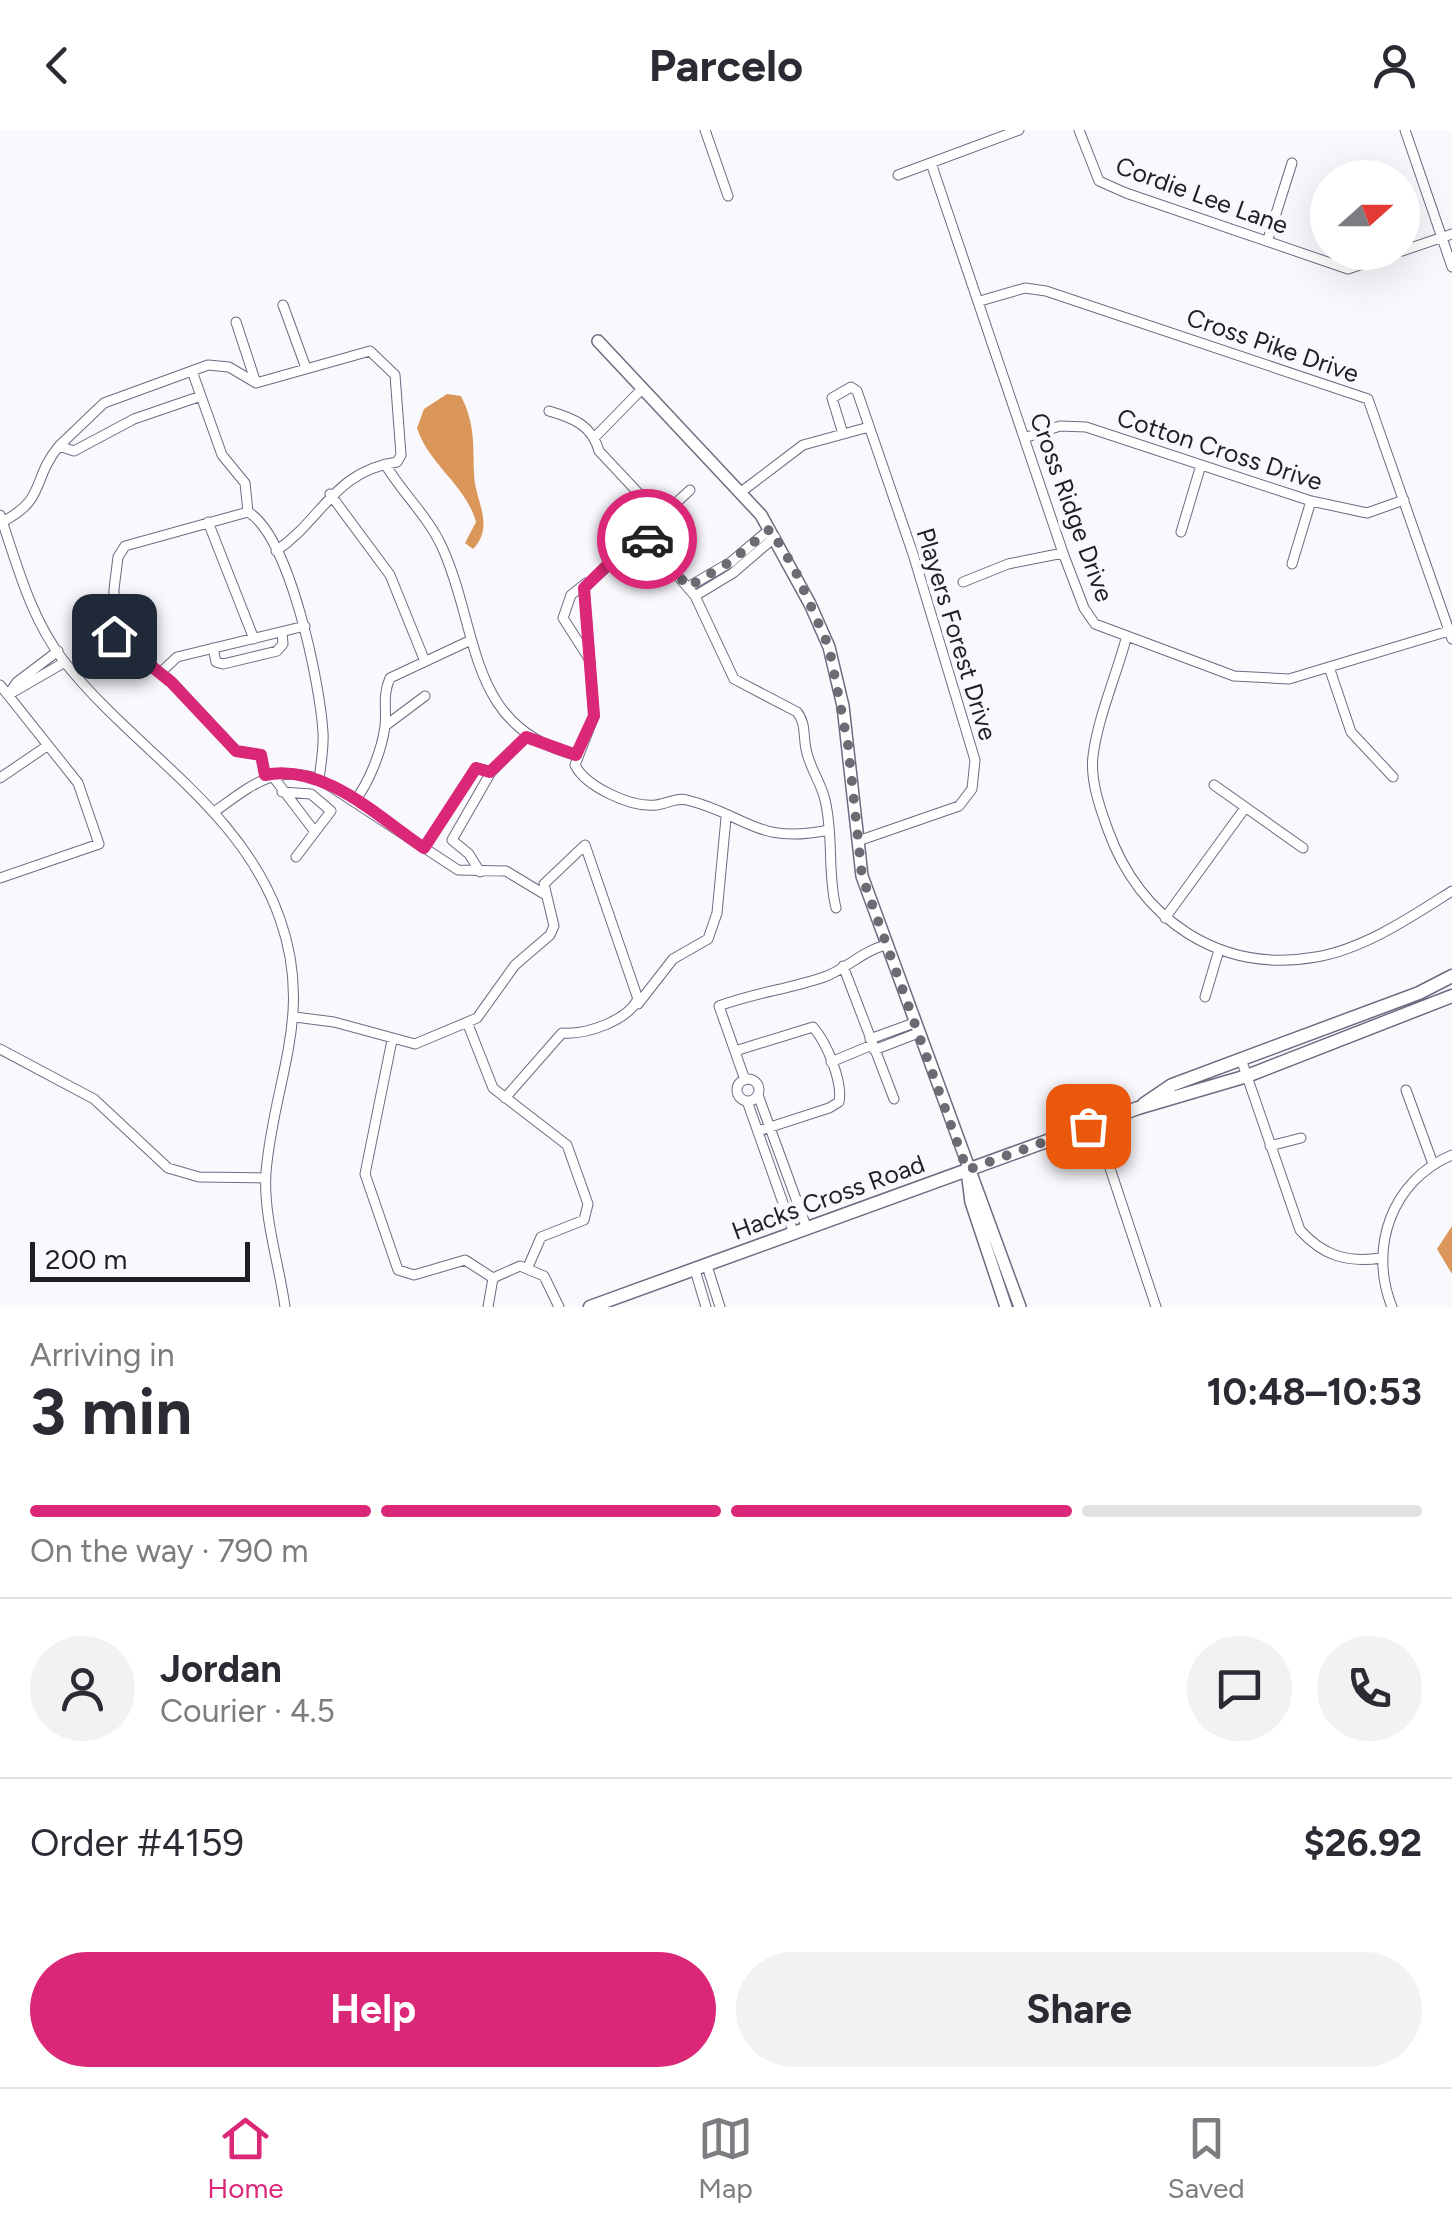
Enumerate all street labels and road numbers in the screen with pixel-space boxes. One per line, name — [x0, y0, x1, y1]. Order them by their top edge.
street label: Cordie Lee Lane — [1112, 150, 1292, 240]
street label: Cross Pike Drive — [1183, 301, 1363, 389]
street label: Cotton Cross Drive — [1113, 402, 1327, 496]
street label: Cross Ridge Drive — [1024, 408, 1120, 606]
street label: Players Forest Drive — [910, 524, 1004, 744]
street label: Hacks Cross Road — [727, 1148, 929, 1246]

